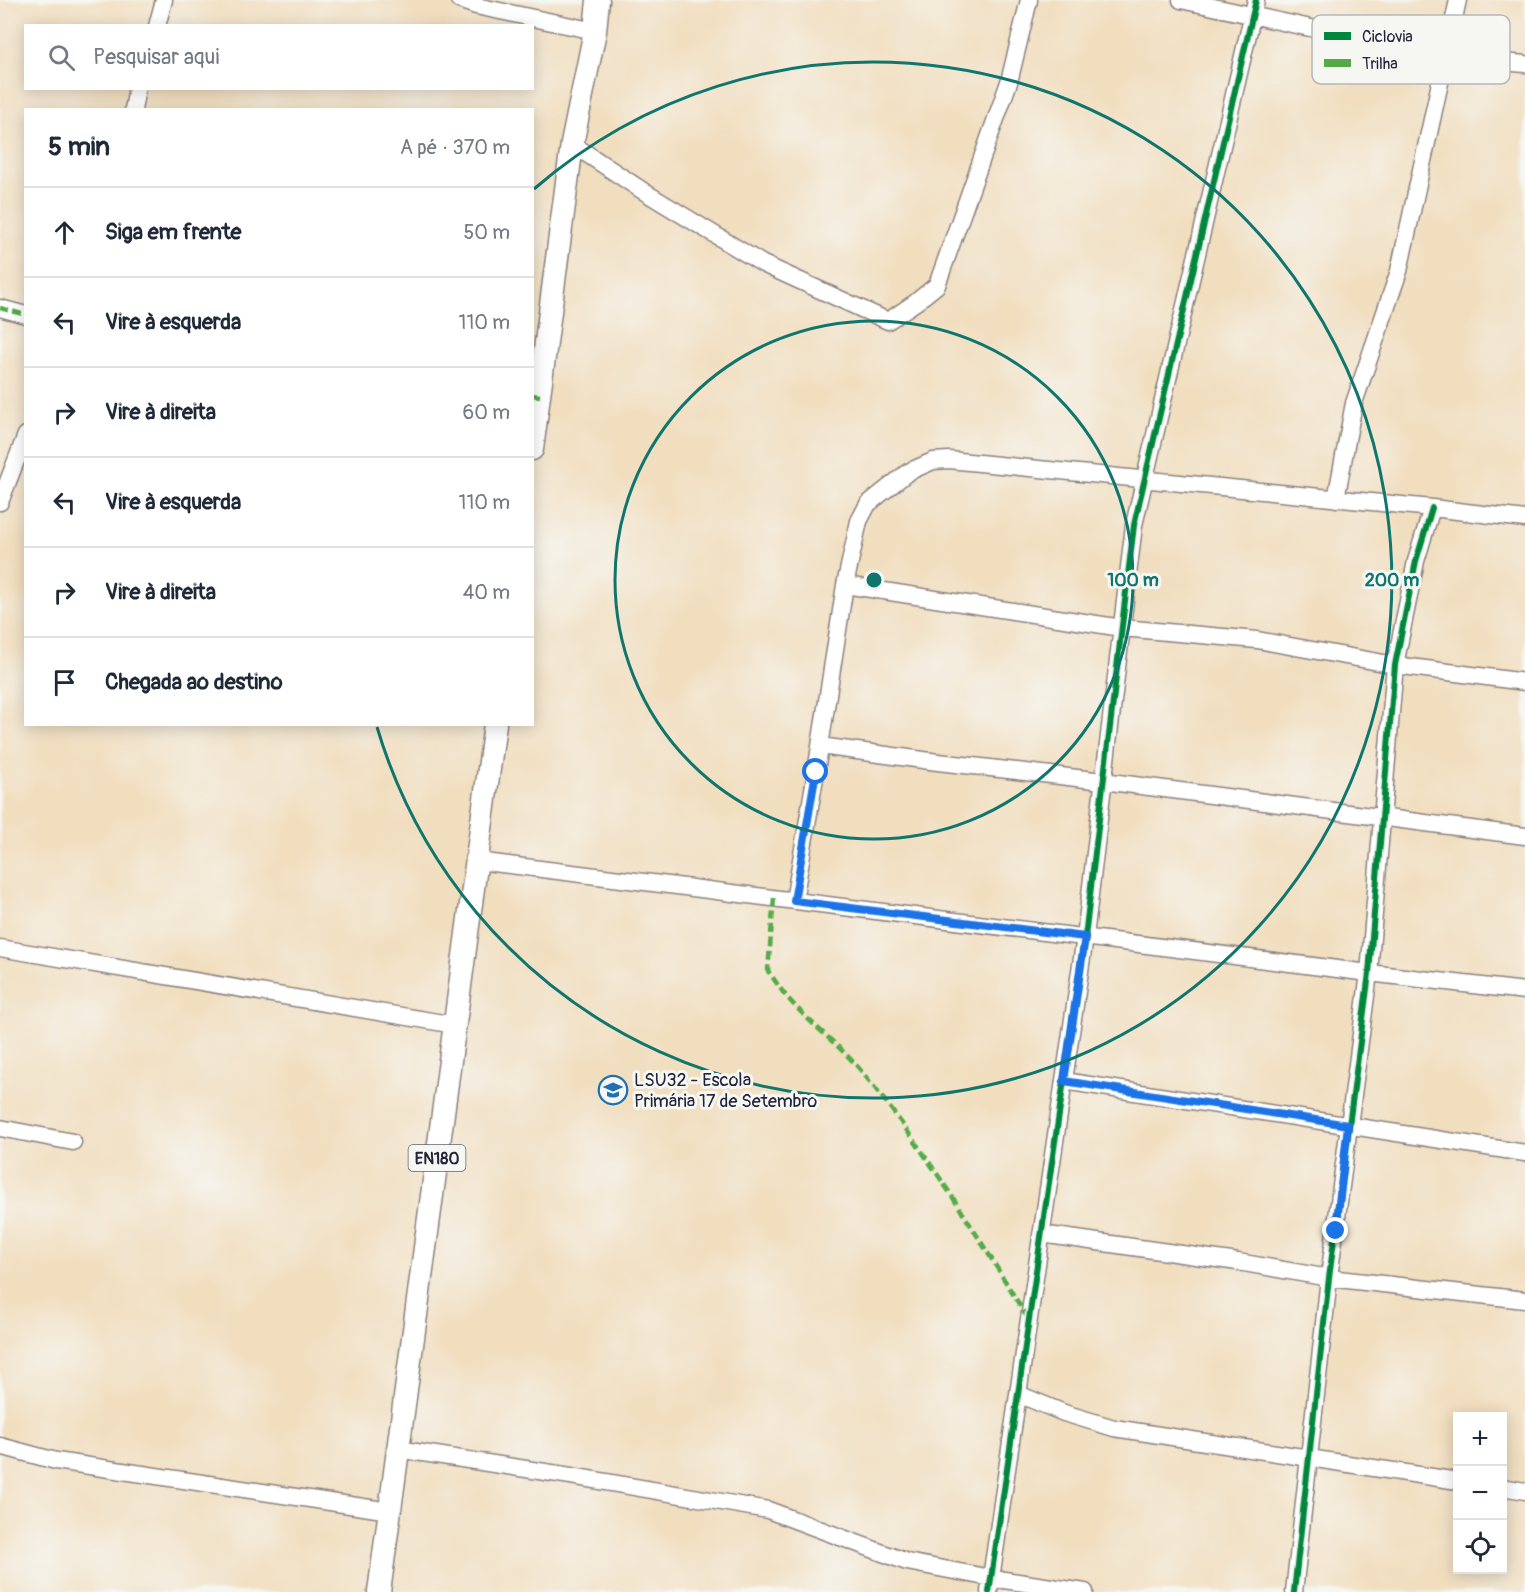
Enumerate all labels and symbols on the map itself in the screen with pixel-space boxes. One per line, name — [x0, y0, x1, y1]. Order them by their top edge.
legend — [1312, 15, 1510, 84]
text: Ciclovia — [1362, 27, 1413, 47]
text: Trilha — [1362, 54, 1398, 74]
text: 100 m — [1107, 569, 1159, 592]
text: 200 m — [1365, 569, 1419, 592]
centre of rings — [864, 570, 884, 590]
route start — [802, 758, 828, 784]
place label: LSU32 - Escola Primária 17 de Setembro — [634, 1069, 818, 1113]
school or university icon: LSU32 - Escola Primária 17 de Setembro — [597, 1074, 629, 1106]
road number: EN180 — [408, 1145, 466, 1171]
route end — [1322, 1217, 1348, 1243]

